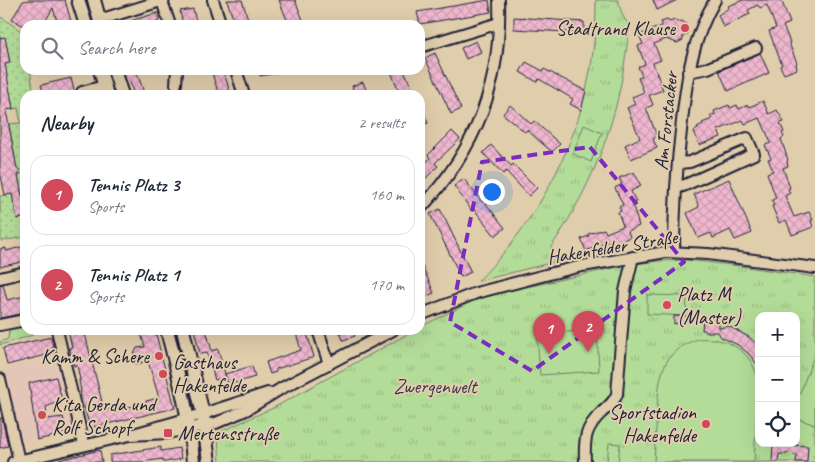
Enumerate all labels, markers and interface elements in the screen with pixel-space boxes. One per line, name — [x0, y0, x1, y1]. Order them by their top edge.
place label: Stadtrand Klause — [556, 16, 676, 41]
search box — [20, 20, 425, 75]
marker: Stadtrand Klause — [679, 22, 691, 34]
icon: search — [38, 34, 66, 62]
text: Search here — [78, 36, 155, 60]
street label: Am Forstacker — [648, 69, 684, 171]
text: Nearby — [40, 110, 93, 136]
text: 2 results — [358, 113, 405, 133]
text: Tennis Platz 3 — [88, 173, 180, 197]
your location — [479, 179, 505, 205]
text: 1 — [53, 185, 61, 205]
text: 160 m — [370, 185, 404, 205]
text: Sports — [88, 197, 124, 217]
street label: Hakenfelder Straße — [545, 224, 680, 270]
text: Tennis Platz 1 — [88, 263, 180, 287]
text: 2 — [53, 275, 61, 295]
text: 170 m — [370, 275, 404, 295]
place label: Platz M (Master) — [677, 282, 742, 330]
text: Sports — [88, 287, 124, 307]
marker: Platz M (Master) — [661, 299, 673, 311]
pin: 2 — [572, 311, 604, 352]
map controls — [755, 312, 800, 447]
button: + — [755, 312, 800, 357]
pin: 1 — [533, 313, 565, 354]
place label: Kamm & Schere — [41, 344, 150, 369]
marker: Kamm & Schere — [153, 350, 165, 362]
place label: Gasthaus Hakenfelde — [173, 350, 247, 398]
button: − — [755, 357, 800, 402]
marker: Gasthaus Hakenfelde — [157, 368, 169, 380]
park label: Zwergenwelt — [393, 374, 479, 399]
place label: Kita Gerda und Rolf Schopf — [52, 392, 158, 440]
place label: Sportstadion Hakenfelde — [609, 400, 697, 448]
button: locate — [755, 402, 800, 447]
marker: Kita Gerda und Rolf Schopf — [36, 409, 48, 421]
marker: Sportstadion Hakenfelde — [700, 418, 712, 430]
place label: Mertensstraße — [178, 421, 280, 446]
marker: Mertensstraße — [162, 427, 174, 439]

